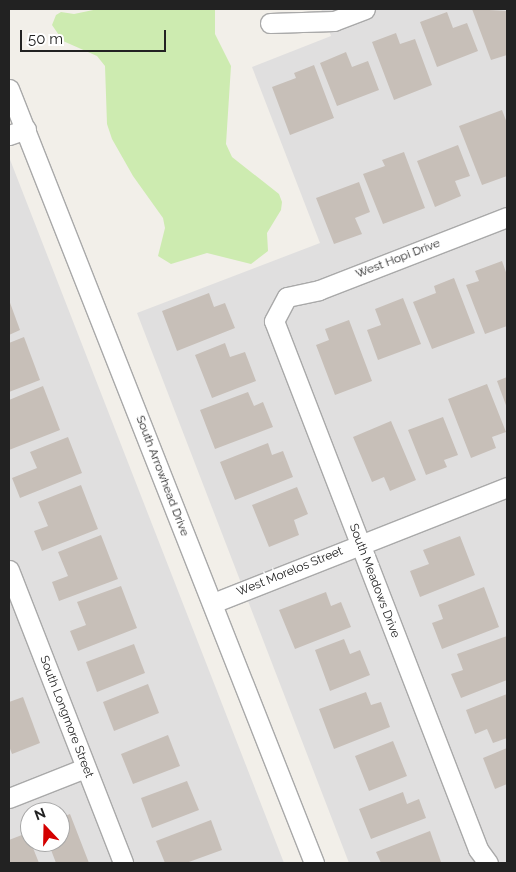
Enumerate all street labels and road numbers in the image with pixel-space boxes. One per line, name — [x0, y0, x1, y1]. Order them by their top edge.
street label: West Hopi Drive — [354, 236, 442, 282]
street label: South Arrowhead Drive — [132, 413, 192, 539]
street label: South Meadows Drive — [346, 522, 402, 640]
street label: West Morelos Street — [235, 544, 345, 600]
street label: South Longmore Street — [36, 654, 96, 780]

